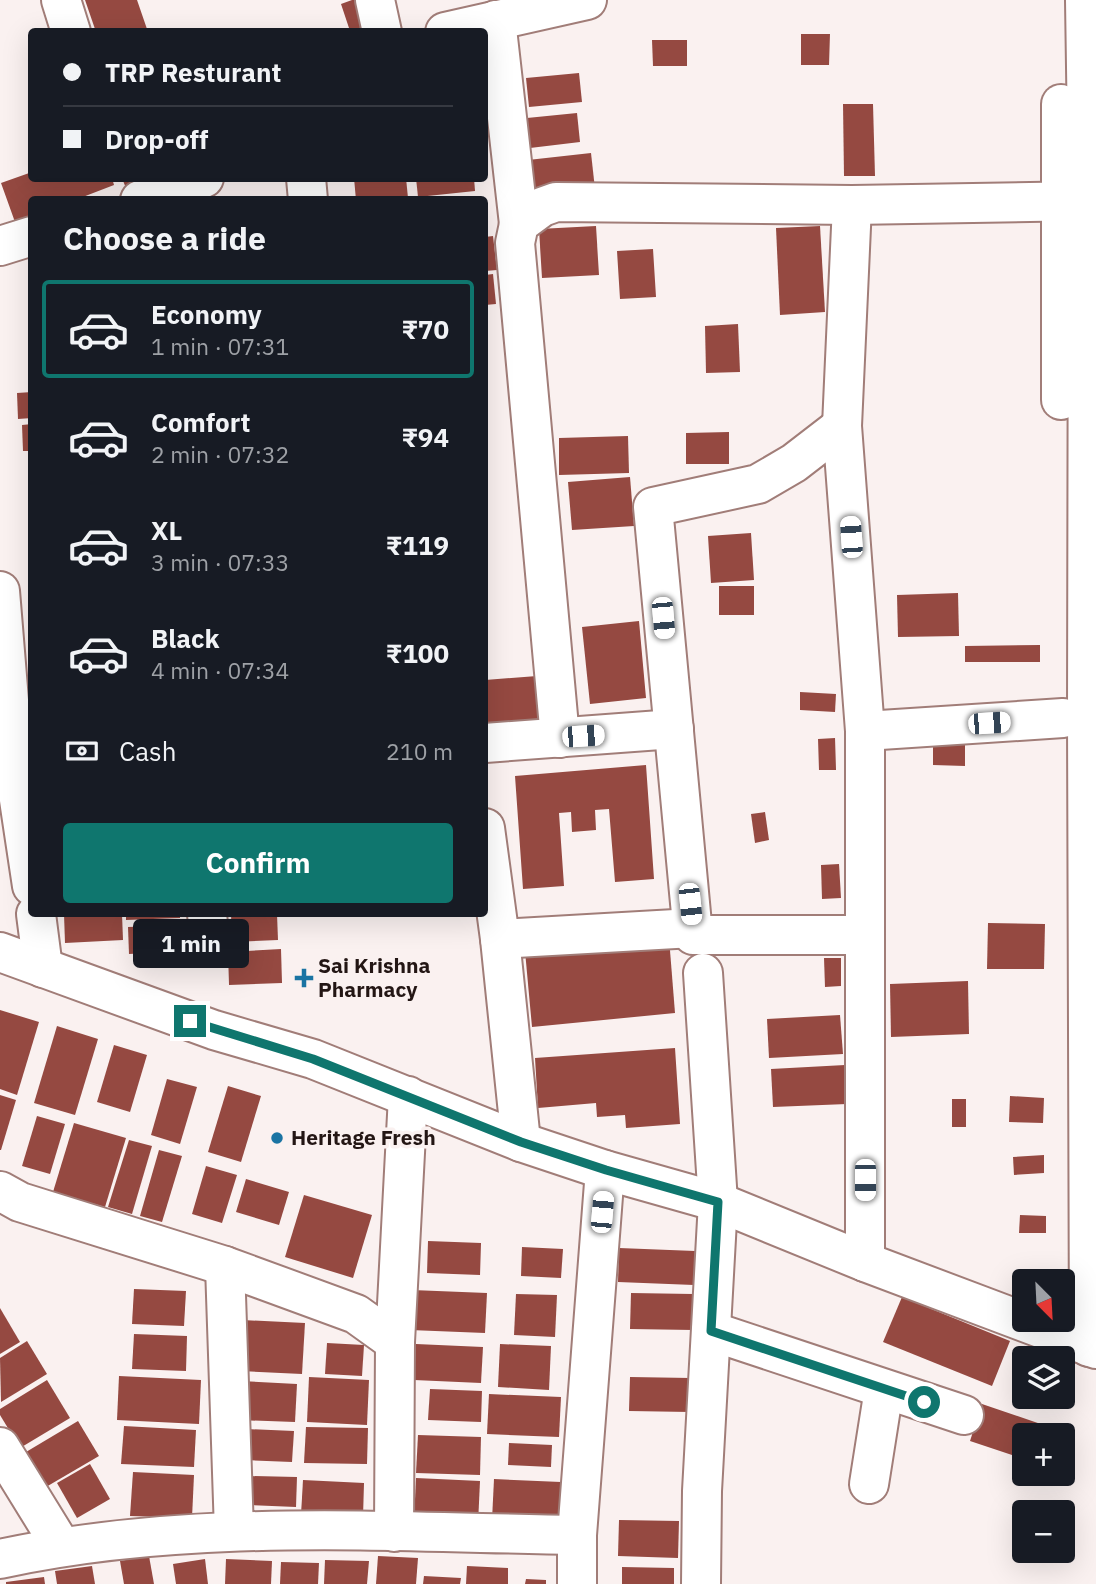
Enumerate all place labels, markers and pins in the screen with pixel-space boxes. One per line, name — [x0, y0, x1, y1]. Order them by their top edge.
place label: Sai Krishna Pharmacy — [318, 951, 431, 1003]
marker: Sai Krishna Pharmacy — [296, 970, 312, 986]
place label: Heritage Fresh — [291, 1123, 436, 1151]
marker: Heritage Fresh — [269, 1130, 285, 1146]

